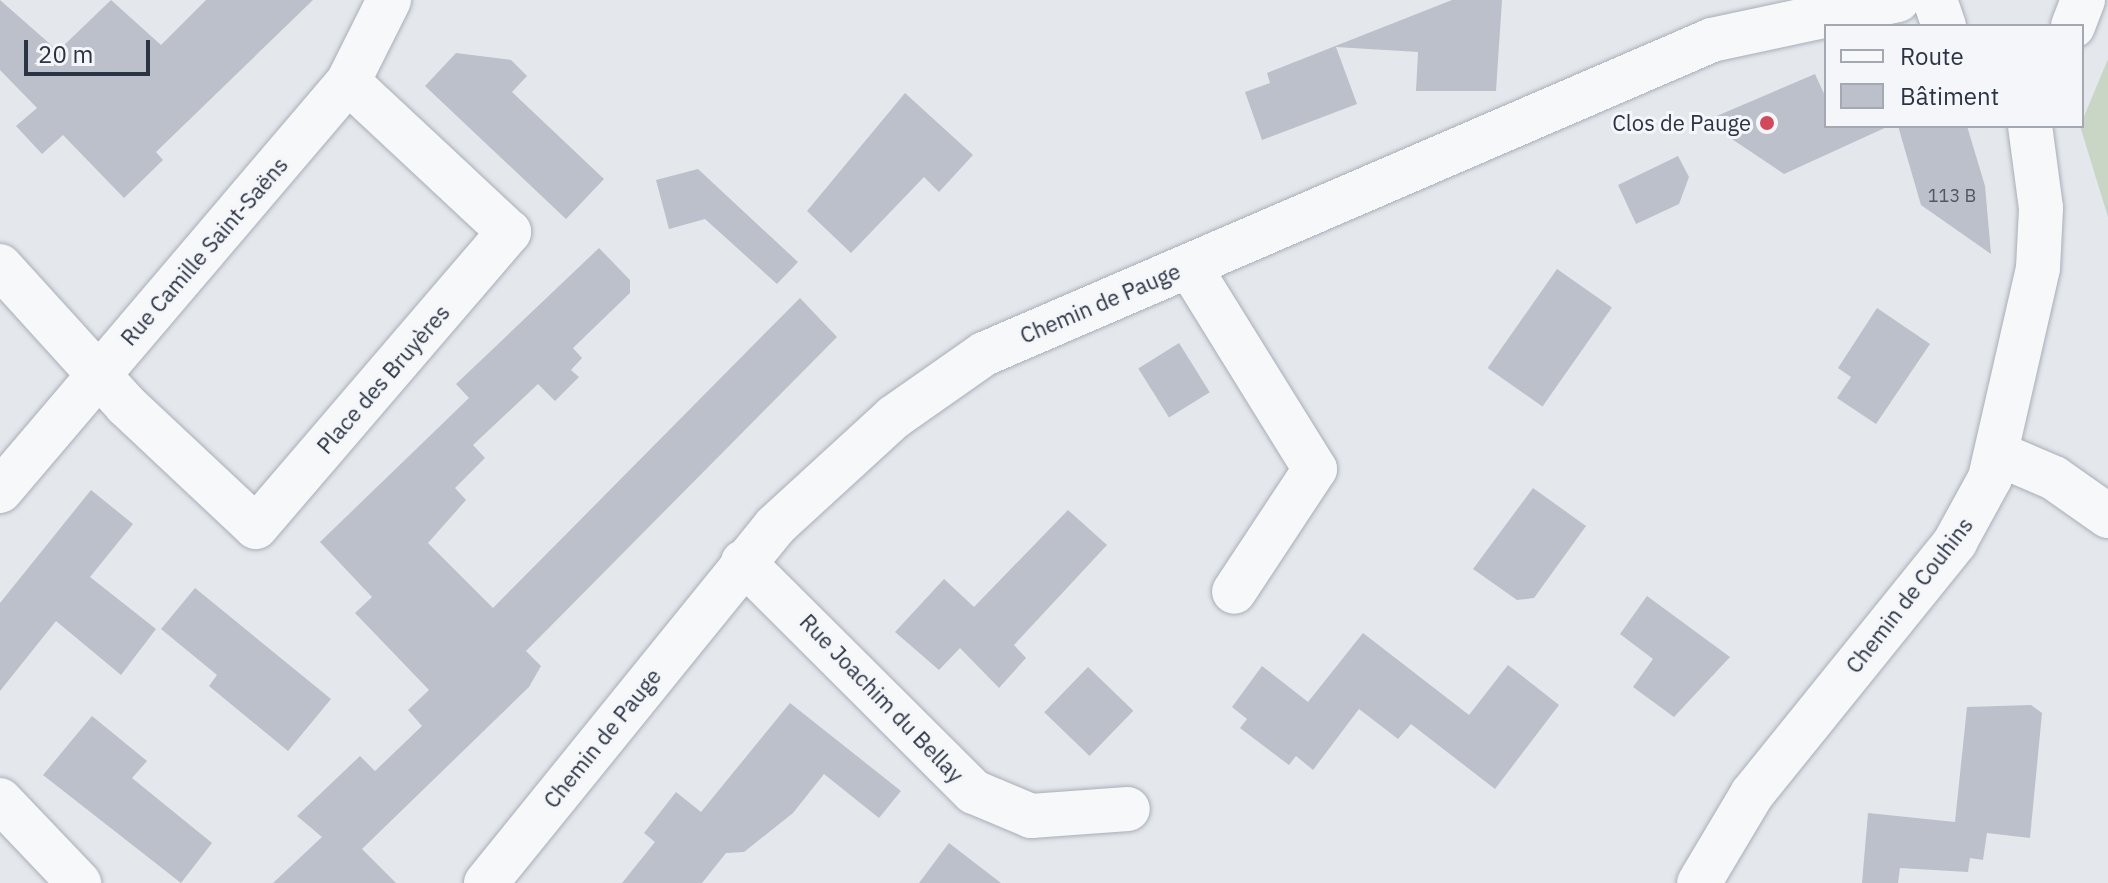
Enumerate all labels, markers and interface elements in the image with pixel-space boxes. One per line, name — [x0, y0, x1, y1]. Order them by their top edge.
scale bar — [28, 24, 154, 74]
legend — [1824, 24, 2084, 128]
text: 20 m — [38, 38, 93, 70]
text: Route — [1900, 40, 1964, 72]
text: Bâtiment — [1900, 80, 1999, 112]
place label: Clos de Pauge — [1612, 110, 1751, 136]
marker: Clos de Pauge — [1758, 114, 1776, 132]
street label: Rue Camille Saint-Saëns — [115, 151, 293, 351]
house number: 113 B — [1928, 185, 1976, 207]
street label: Chemin de Pauge — [1016, 257, 1184, 349]
street label: Place des Bruyères — [311, 299, 455, 459]
street label: Chemin de Couhins — [1840, 512, 1978, 678]
street label: Rue Joachim du Bellay — [795, 608, 969, 788]
street label: Chemin de Pauge — [538, 663, 666, 813]

